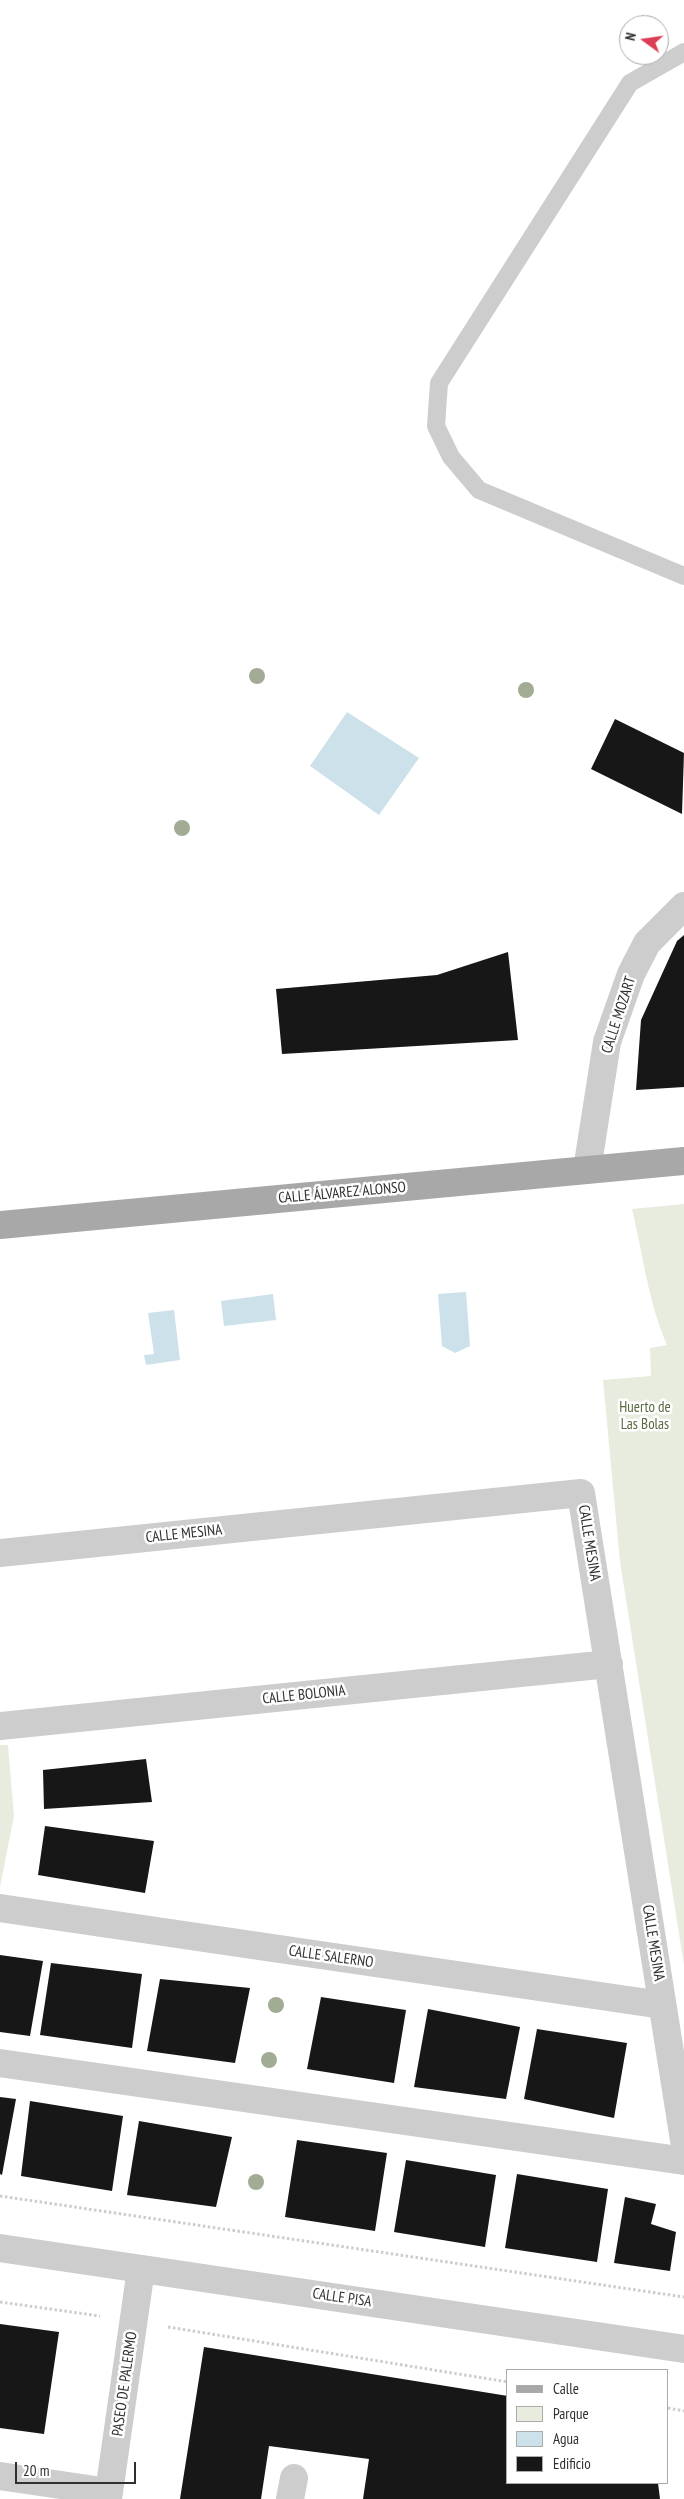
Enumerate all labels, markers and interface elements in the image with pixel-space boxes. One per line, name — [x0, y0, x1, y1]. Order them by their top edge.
north arrow — [619, 15, 669, 65]
text: N — [621, 31, 640, 42]
street label: CALLE MOZART — [598, 974, 640, 1056]
street label: CALLE ÁLVAREZ ALONSO — [277, 1178, 407, 1208]
park label: Huerto de Las Bolas — [619, 1399, 671, 1434]
street label: CALLE MESINA — [574, 1504, 604, 1582]
street label: CALLE MESINA — [145, 1521, 223, 1547]
street label: CALLE BOLONIA — [262, 1682, 346, 1708]
street label: CALLE MESINA — [638, 1904, 668, 1982]
street label: CALLE SALERNO — [287, 1942, 375, 1972]
street label: CALLE PISA — [311, 2285, 373, 2311]
street label: PASEO DE PALERMO — [109, 2330, 141, 2438]
legend — [507, 2369, 669, 2484]
text: Calle — [553, 2379, 579, 2398]
text: Parque — [553, 2404, 589, 2423]
text: Agua — [553, 2429, 579, 2448]
scale bar — [18, 2452, 139, 2484]
text: Edificio — [553, 2454, 591, 2473]
text: 20 m — [23, 2461, 49, 2480]

